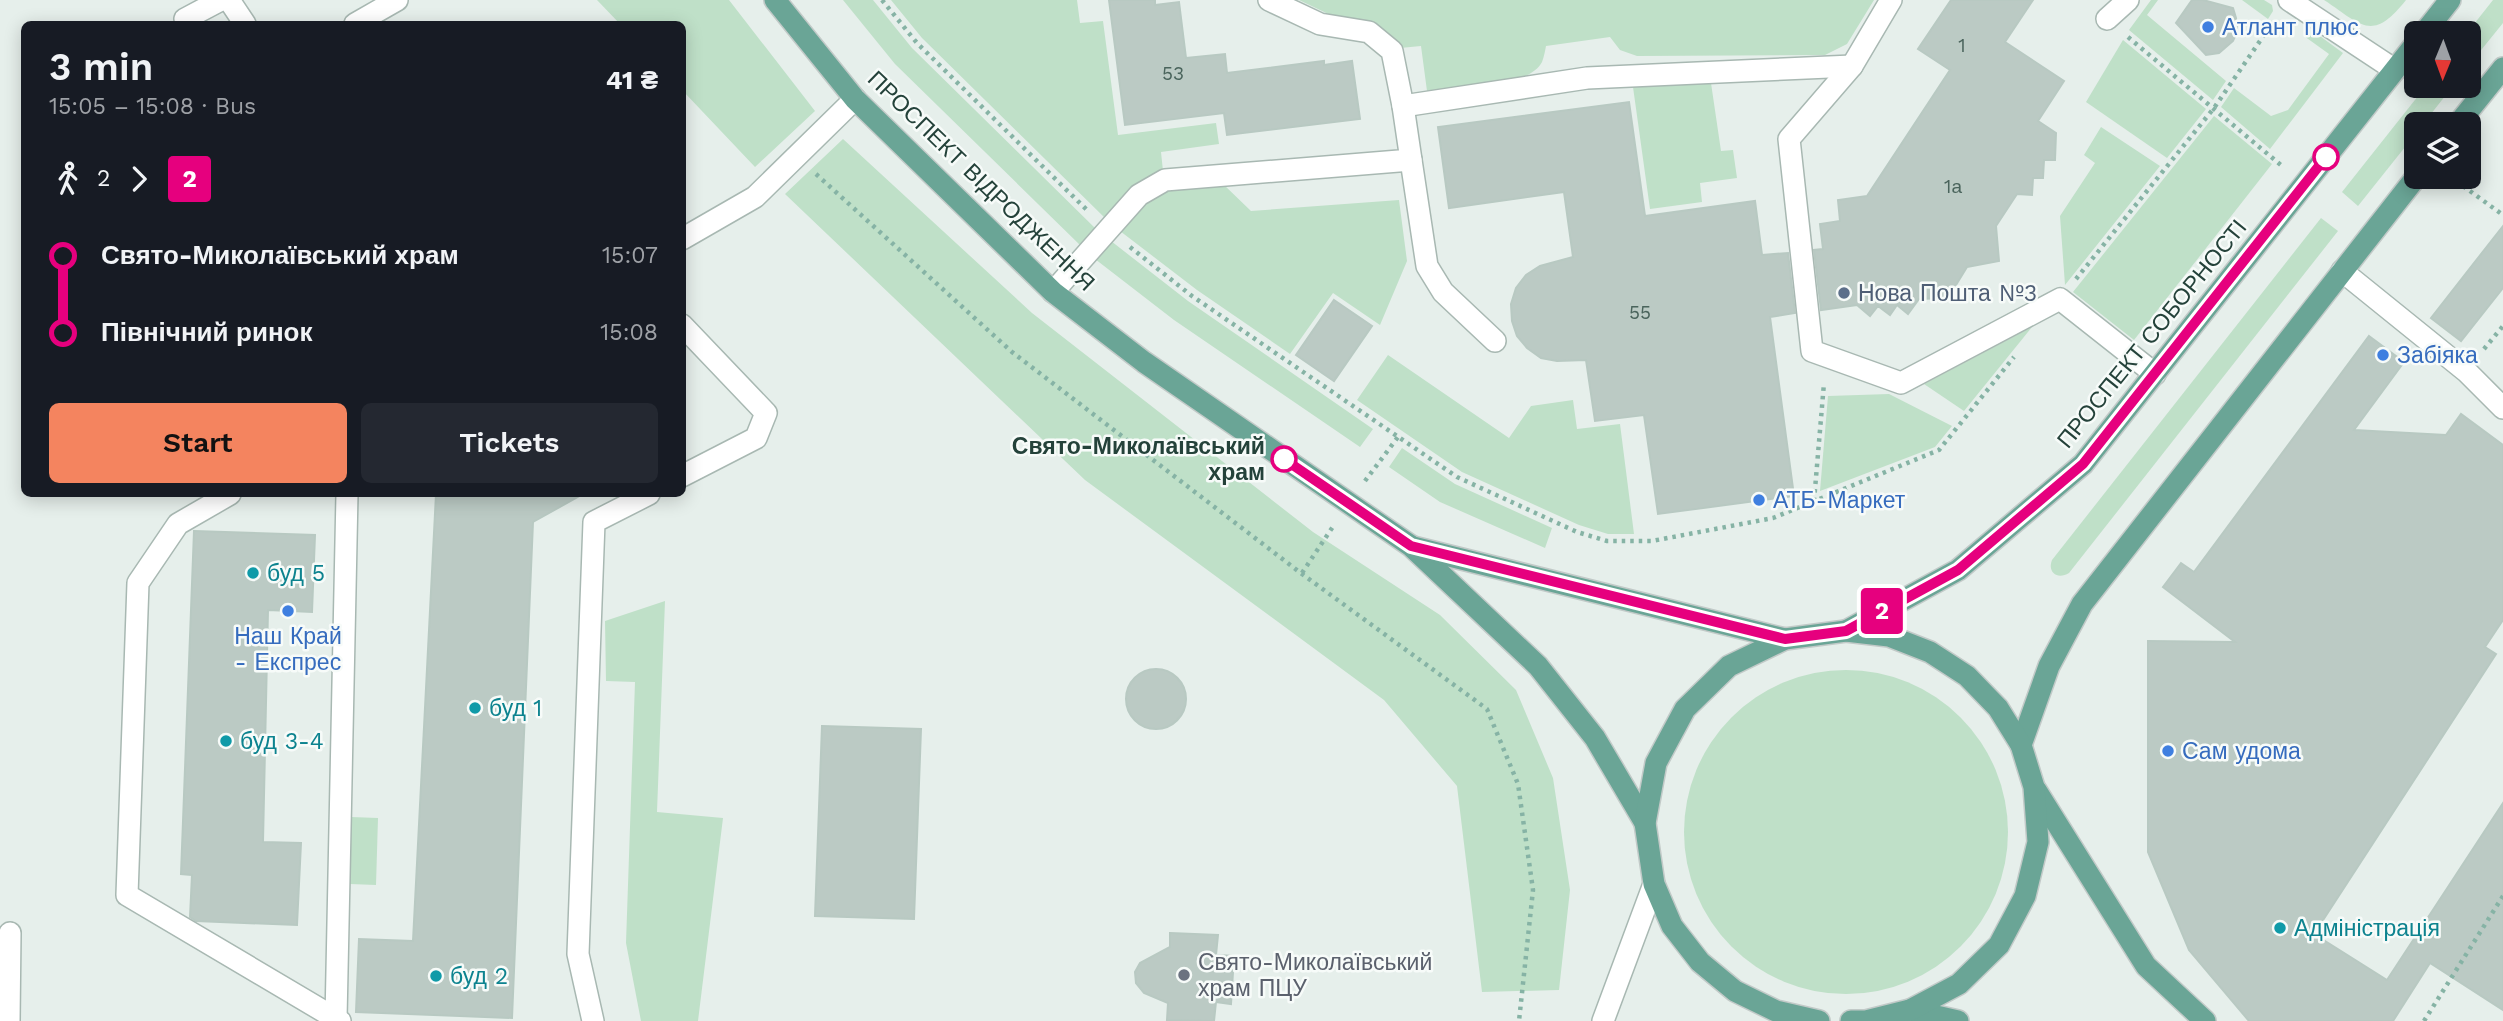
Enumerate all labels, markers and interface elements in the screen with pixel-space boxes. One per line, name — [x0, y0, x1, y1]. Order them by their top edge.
place label: Атлант плюс — [2222, 14, 2359, 41]
marker: Атлант плюс — [2200, 19, 2216, 35]
north arrow — [2404, 21, 2482, 98]
map controls — [2404, 21, 2481, 189]
house number: 1 — [1958, 34, 1966, 57]
text: 3 min — [49, 45, 153, 89]
house number: 53 — [1162, 62, 1184, 85]
text: 41 ₴ — [606, 65, 658, 95]
street label: ПРОСПЕКТ ВІДРОДЖЕННЯ — [862, 66, 1100, 296]
text: 15:05 – 15:08 · Bus — [49, 93, 256, 120]
button: layers — [2404, 112, 2481, 189]
unlabelled marker — [2313, 144, 2339, 170]
icon: walk — [49, 160, 87, 198]
icon: forward — [120, 160, 158, 198]
text: 2 — [97, 165, 110, 192]
text: 2 — [182, 165, 197, 193]
house number: 1а — [1944, 175, 1962, 198]
street label: ПРОСПЕКТ СОБОРНОСТІ — [2052, 214, 2252, 454]
text: Свято-Миколаївський храм — [101, 240, 459, 270]
text: 15:07 — [602, 242, 658, 269]
place label: Нова Пошта №3 — [1858, 280, 2037, 307]
marker: Нова Пошта №3 — [1836, 285, 1852, 301]
house number: 55 — [1629, 301, 1651, 324]
text: Північний ринок — [101, 317, 313, 347]
text: 15:08 — [600, 319, 658, 346]
place label: Забіяка — [2397, 342, 2478, 369]
marker: Забіяка — [2375, 347, 2391, 363]
button: Start — [49, 403, 347, 483]
button: Tickets — [361, 403, 658, 483]
place label: Свято-Миколаївський храм — [1012, 433, 1265, 486]
marker: Свято-Миколаївський храм — [1271, 446, 1297, 472]
place label: АТБ-Маркет — [1773, 487, 1906, 514]
marker: АТБ-Маркет — [1751, 492, 1767, 508]
place label: буд 5 — [267, 560, 325, 587]
marker: буд 5 — [245, 565, 261, 581]
line badge: 2 — [1859, 588, 1905, 634]
text: 2 — [1875, 597, 1889, 625]
marker: Наш Край - Експрес — [280, 603, 296, 619]
place label: Наш Край - Експрес — [234, 623, 342, 676]
place label: буд 1 — [489, 695, 542, 722]
marker: буд 1 — [467, 700, 483, 716]
place label: буд 3-4 — [240, 728, 324, 755]
marker: буд 3-4 — [218, 733, 234, 749]
place label: Сам удома — [2182, 738, 2301, 765]
marker: Сам удома — [2160, 743, 2176, 759]
place label: Адміністрація — [2294, 915, 2440, 942]
marker: Адміністрація — [2272, 920, 2288, 936]
place label: Свято-Миколаївський храм ПЦУ — [1198, 949, 1432, 1002]
place label: буд 2 — [450, 963, 508, 990]
marker: Свято-Миколаївський храм ПЦУ — [1176, 967, 1192, 983]
marker: буд 2 — [428, 968, 444, 984]

